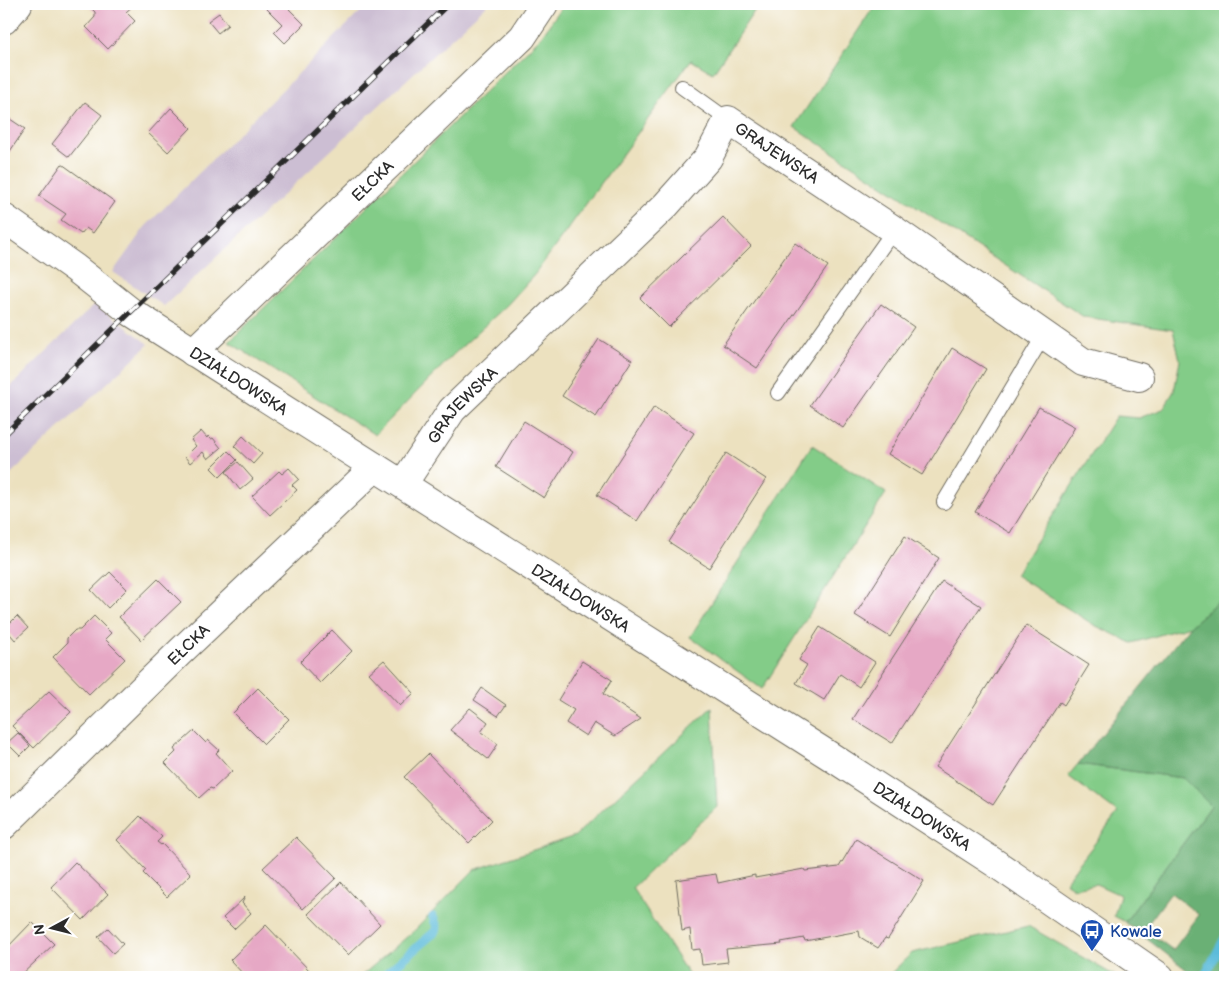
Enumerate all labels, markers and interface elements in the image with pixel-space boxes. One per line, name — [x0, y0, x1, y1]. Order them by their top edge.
street label: GRAJEWSKA — [731, 119, 822, 189]
street label: EŁCKA — [348, 157, 398, 206]
street label: DZIAŁDOWSKA — [186, 344, 291, 420]
street label: GRAJEWSKA — [424, 364, 502, 448]
street label: DZIAŁDOWSKA — [527, 561, 633, 637]
street label: EŁCKA — [164, 621, 214, 670]
street label: DZIAŁDOWSKA — [869, 778, 974, 856]
north arrow — [28, 904, 78, 954]
bus stop icon: Kowale — [1079, 918, 1105, 952]
text: N — [31, 923, 49, 936]
place label: Kowale — [1110, 923, 1162, 942]

